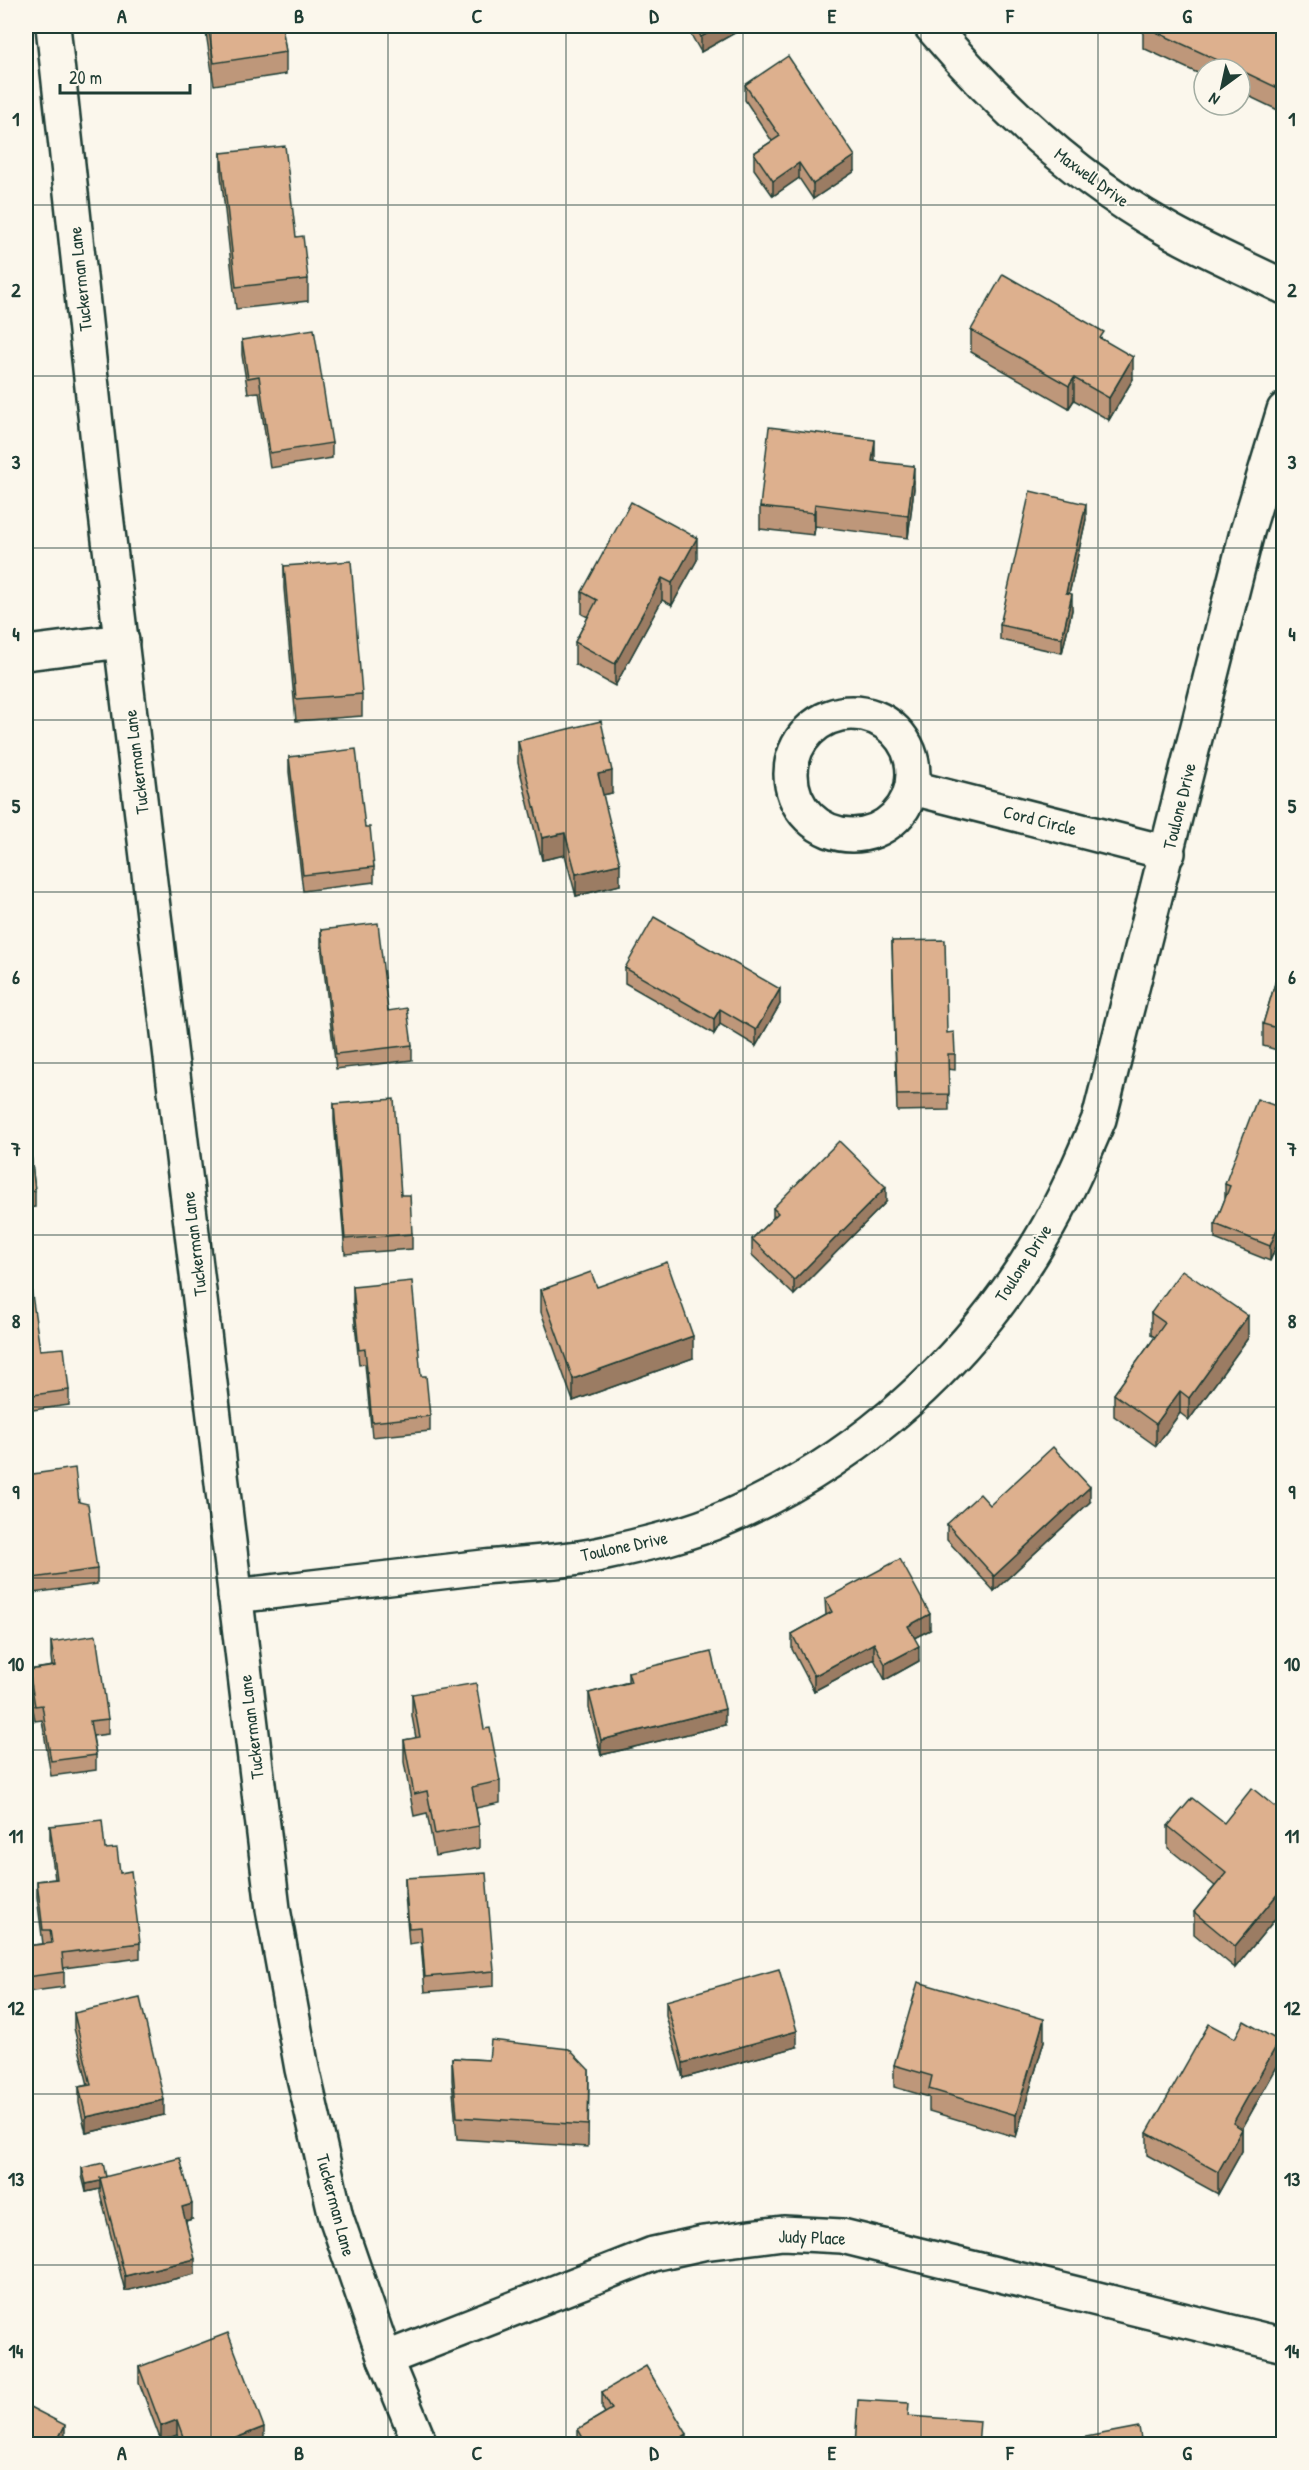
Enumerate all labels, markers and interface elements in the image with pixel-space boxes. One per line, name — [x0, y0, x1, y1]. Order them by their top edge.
text: A — [117, 2, 127, 29]
text: B — [294, 2, 304, 29]
text: C — [472, 2, 483, 29]
text: D — [649, 2, 659, 29]
text: E — [828, 2, 837, 29]
text: F — [1005, 2, 1015, 29]
text: G — [1182, 2, 1192, 29]
scale bar — [60, 57, 190, 95]
north arrow — [1192, 57, 1252, 117]
text: 20 m — [69, 65, 102, 90]
text: N — [1204, 88, 1223, 111]
text: 1 — [12, 105, 20, 132]
text: 1 — [1288, 105, 1296, 132]
street label: Maxwell Drive — [1049, 141, 1135, 213]
street label: Tuckerman Lane — [62, 226, 98, 332]
text: 2 — [11, 276, 21, 303]
text: 2 — [1287, 276, 1297, 303]
text: 3 — [12, 448, 21, 475]
text: 3 — [1288, 448, 1297, 475]
text: 4 — [12, 620, 20, 647]
text: 4 — [1288, 620, 1296, 647]
street label: Tuckerman Lane — [117, 708, 155, 816]
street label: Toulone Drive — [1156, 760, 1202, 852]
text: 5 — [12, 792, 21, 819]
text: 5 — [1288, 792, 1297, 819]
street label: Cord Circle — [1001, 799, 1079, 841]
text: 6 — [12, 963, 20, 990]
text: 6 — [1288, 963, 1296, 990]
text: 7 — [10, 1135, 21, 1162]
text: 7 — [1286, 1135, 1297, 1162]
street label: Tuckerman Lane — [175, 1190, 213, 1298]
street label: Toulone Drive — [988, 1219, 1058, 1307]
text: 8 — [12, 1307, 21, 1334]
text: 8 — [1288, 1307, 1297, 1334]
text: 9 — [12, 1478, 20, 1505]
text: 9 — [1288, 1478, 1296, 1505]
street label: Toulone Drive — [578, 1525, 670, 1567]
text: 10 — [8, 1650, 24, 1677]
text: 10 — [1284, 1650, 1300, 1677]
street label: Tuckerman Lane — [232, 1673, 270, 1781]
text: 11 — [9, 1822, 23, 1849]
text: 11 — [1285, 1822, 1299, 1849]
text: 12 — [8, 1994, 25, 2021]
text: 12 — [1284, 1994, 1301, 2021]
street label: Tuckerman Lane — [310, 2151, 362, 2259]
text: 13 — [8, 2165, 24, 2192]
text: 13 — [1284, 2165, 1300, 2192]
street label: Judy Place — [778, 2223, 846, 2251]
text: 14 — [9, 2337, 24, 2364]
text: 14 — [1285, 2337, 1300, 2364]
text: A — [117, 2439, 127, 2466]
text: B — [294, 2439, 304, 2466]
text: C — [472, 2439, 483, 2466]
text: D — [649, 2439, 659, 2466]
text: E — [828, 2439, 837, 2466]
text: F — [1005, 2439, 1015, 2466]
text: G — [1182, 2439, 1192, 2466]

